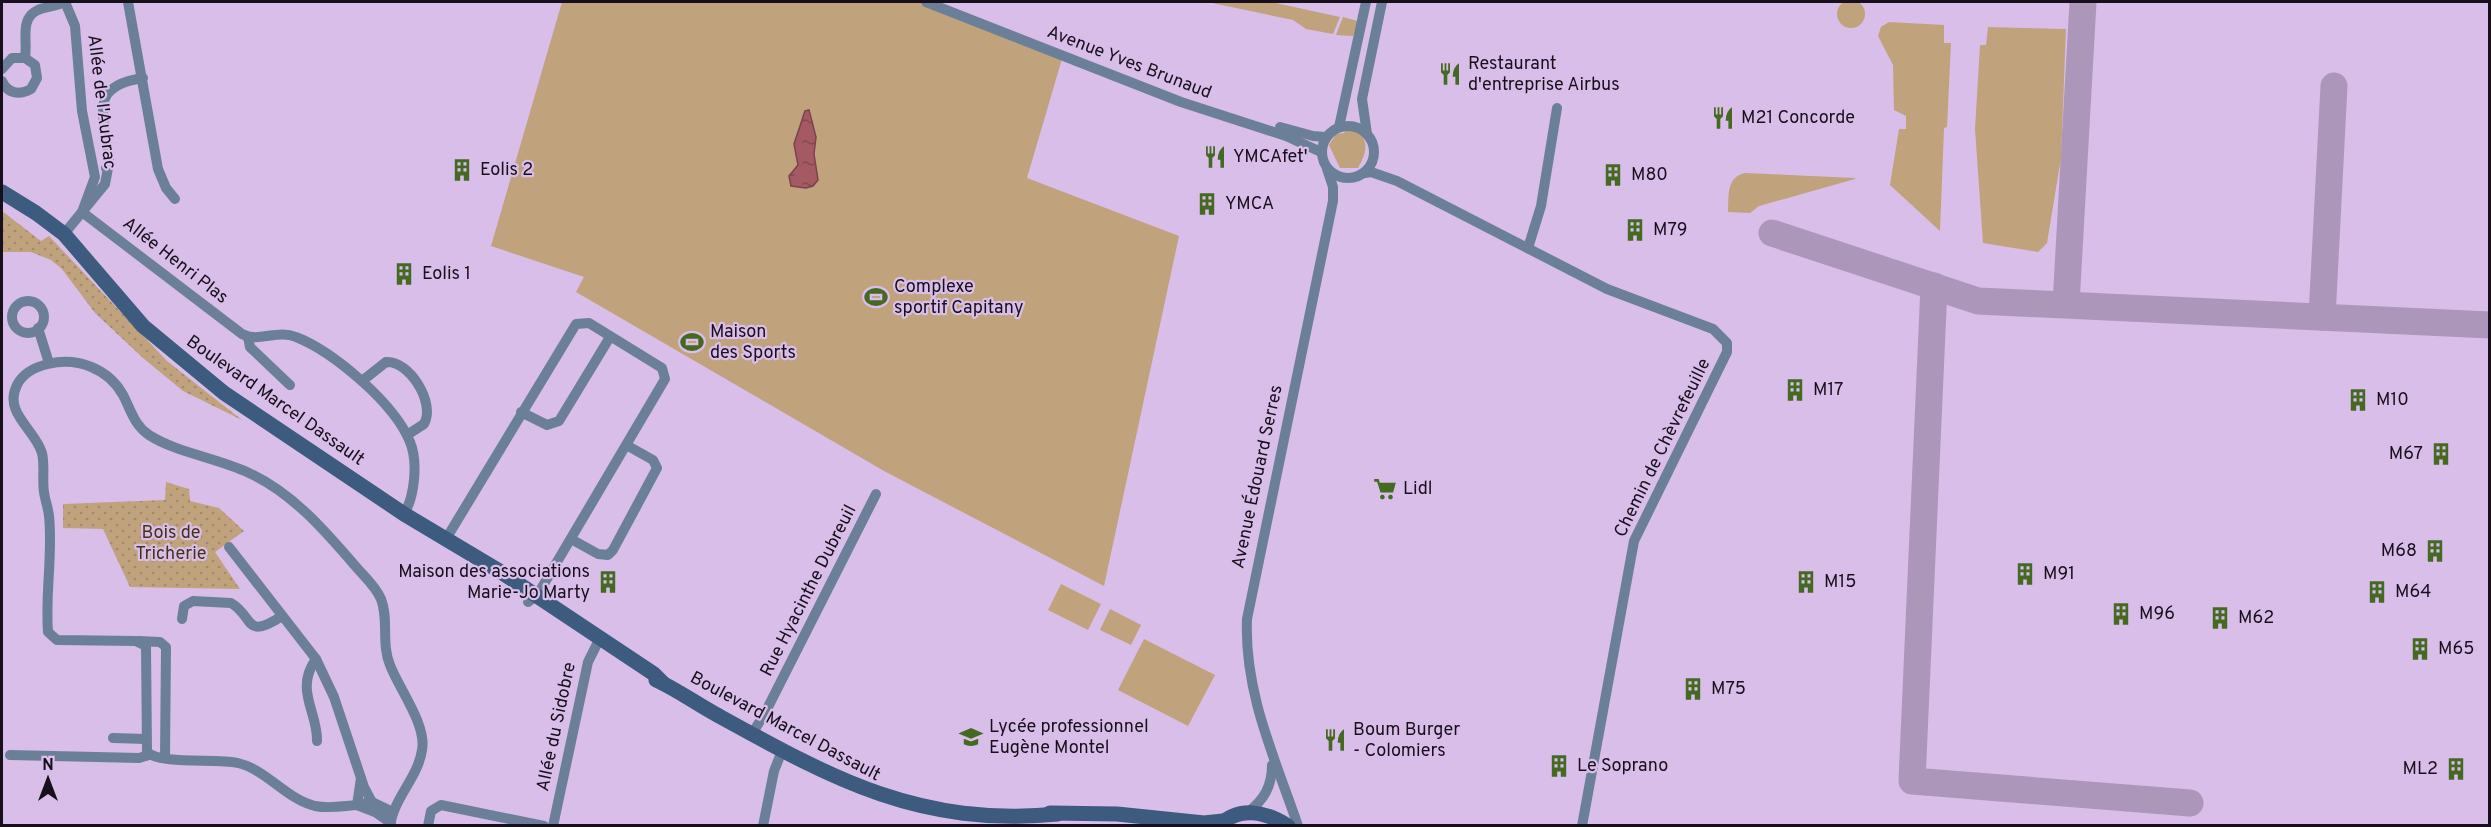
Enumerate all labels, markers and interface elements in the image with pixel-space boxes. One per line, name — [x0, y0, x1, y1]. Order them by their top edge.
street label: Avenue Yves Brunaud — [1043, 21, 1215, 105]
street label: Allée de l'Aubrac — [81, 33, 121, 171]
place label: Restaurant d'entreprise Airbus — [1468, 53, 1620, 97]
restaurant icon: Restaurant d'entreprise Airbus — [1437, 61, 1463, 87]
restaurant icon: M21 Concorde — [1710, 105, 1736, 131]
place label: M21 Concorde — [1741, 107, 1855, 130]
restaurant icon: YMCAfet' — [1202, 144, 1228, 170]
place label: YMCAfet' — [1233, 146, 1308, 169]
building icon: Eolis 2 — [449, 157, 475, 183]
place label: Eolis 2 — [480, 159, 533, 182]
building icon: M80 — [1600, 162, 1626, 188]
place label: M80 — [1631, 164, 1668, 187]
building icon: YMCA — [1194, 191, 1220, 217]
place label: YMCA — [1225, 193, 1274, 216]
street label: Allée Henri Plas — [118, 213, 232, 309]
building icon: M79 — [1622, 217, 1648, 243]
place label: M79 — [1653, 219, 1688, 242]
building icon: Eolis 1 — [391, 261, 417, 287]
place label: Eolis 1 — [422, 263, 471, 286]
place label: Complexe sportif Capitany — [894, 276, 1023, 320]
sports icon: Complexe sportif Capitany — [863, 284, 889, 310]
place label: Maison des Sports — [710, 321, 796, 365]
sports icon: Maison des Sports — [679, 329, 705, 355]
street label: Boulevard Marcel Dassault — [181, 331, 369, 471]
street label: Chemin de Chèvrefeuille — [1610, 355, 1716, 541]
building icon: M17 — [1782, 377, 1808, 403]
place label: M17 — [1813, 379, 1844, 402]
street label: Avenue Édouard Serres — [1225, 383, 1289, 571]
building icon: M10 — [2345, 387, 2371, 413]
place label: M10 — [2376, 389, 2409, 412]
building icon: M67 — [2428, 441, 2454, 467]
place label: M67 — [2389, 443, 2423, 466]
supermarket icon: Lidl — [1372, 476, 1398, 502]
place label: Lidl — [1403, 478, 1432, 501]
street label: Rue Hyacinthe Dubreuil — [756, 501, 862, 681]
park label: Bois de Tricherie — [136, 522, 206, 566]
building icon: M68 — [2422, 538, 2448, 564]
place label: M68 — [2381, 540, 2417, 563]
place label: Maison des associations Marie-Jo Marty — [398, 561, 590, 605]
building icon: M91 — [2012, 561, 2038, 587]
place label: M91 — [2043, 563, 2075, 586]
building icon: Maison des associations Marie-Jo Marty — [595, 569, 621, 595]
building icon: M15 — [1793, 569, 1819, 595]
place label: M15 — [1824, 571, 1856, 594]
building icon: M64 — [2364, 579, 2390, 605]
place label: M64 — [2395, 581, 2431, 604]
building icon: M96 — [2108, 601, 2134, 627]
place label: M96 — [2139, 603, 2175, 626]
building icon: M62 — [2207, 605, 2233, 631]
place label: M62 — [2238, 607, 2274, 630]
building icon: M65 — [2407, 636, 2433, 662]
place label: M65 — [2438, 638, 2474, 661]
street label: Allée du Sidobre — [532, 660, 582, 794]
street label: Boulevard Marcel Dassault — [686, 667, 884, 787]
building icon: M75 — [1680, 676, 1706, 702]
place label: M75 — [1711, 678, 1746, 701]
place label: Lycée professionnel Eugène Montel — [989, 716, 1149, 760]
place label: Boum Burger - Colomiers — [1353, 719, 1460, 763]
school or university icon: Lycée professionnel Eugène Montel — [958, 724, 984, 750]
restaurant icon: Boum Burger - Colomiers — [1322, 727, 1348, 753]
north arrow — [18, 749, 78, 809]
building icon: Le Soprano — [1546, 753, 1572, 779]
place label: Le Soprano — [1577, 755, 1668, 778]
text: N — [42, 756, 54, 776]
building icon: ML2 — [2443, 756, 2469, 782]
place label: ML2 — [2403, 758, 2438, 781]

